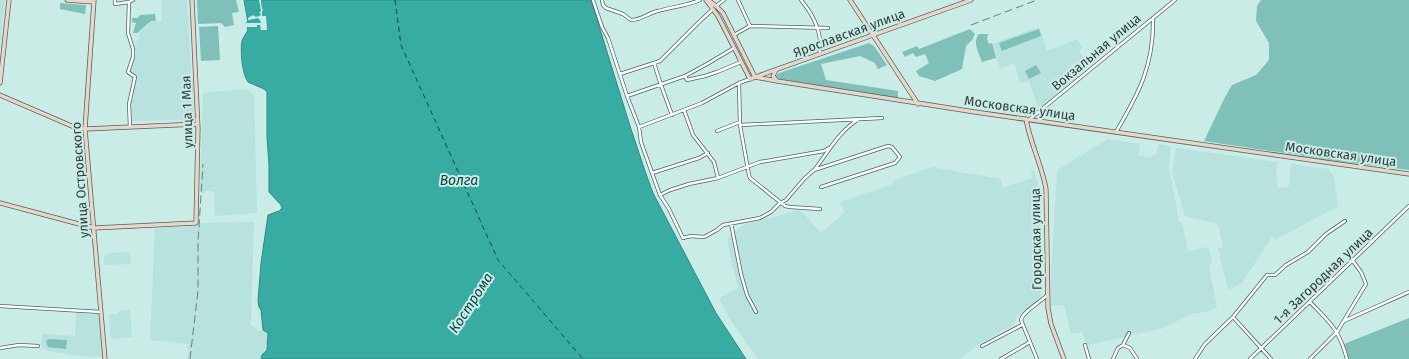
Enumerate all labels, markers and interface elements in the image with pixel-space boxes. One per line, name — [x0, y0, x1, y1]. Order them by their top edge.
street label: Ярославская улица — [791, 6, 907, 60]
street label: Вокзальная улица — [1048, 10, 1144, 94]
street label: улица 1 Мая — [178, 75, 196, 149]
street label: Московская улица — [963, 93, 1077, 123]
street label: улица Островского — [68, 121, 92, 239]
street label: Московская улица — [1284, 139, 1398, 169]
water label: Волга — [440, 172, 478, 189]
street label: Городская улица — [1028, 188, 1044, 290]
street label: 1-я Загородная улица — [1270, 225, 1376, 327]
water label: Кострома — [445, 270, 497, 336]

